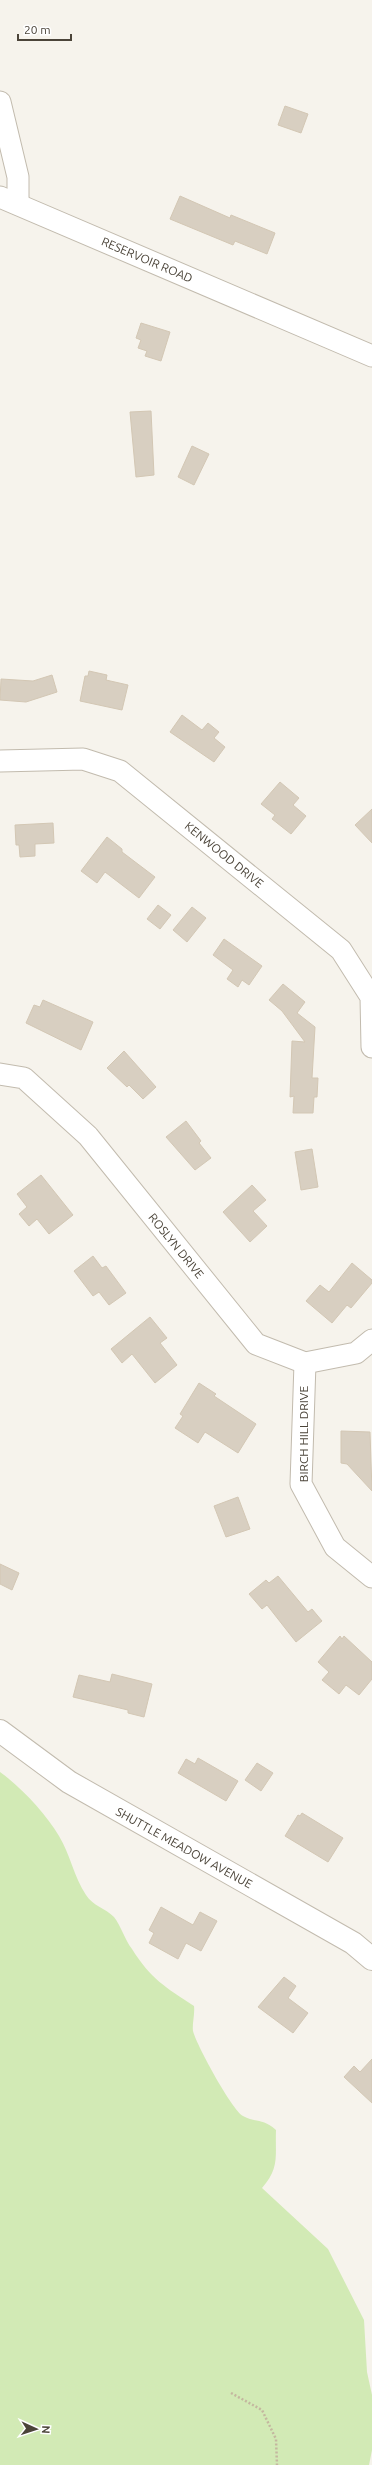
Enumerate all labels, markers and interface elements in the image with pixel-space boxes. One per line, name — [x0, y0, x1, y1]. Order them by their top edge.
scale bar — [18, 16, 71, 42]
text: 20 m — [24, 23, 51, 36]
street label: RESERVOIR ROAD — [100, 234, 195, 285]
street label: KENWOOD DRIVE — [183, 819, 266, 890]
street label: ROSLYN DRIVE — [146, 1211, 207, 1281]
street label: BIRCH HILL DRIVE — [297, 1386, 310, 1482]
street label: SHUTTLE MEADOW AVENUE — [114, 1805, 255, 1891]
north arrow — [16, 2409, 56, 2449]
text: N — [40, 2425, 52, 2434]

